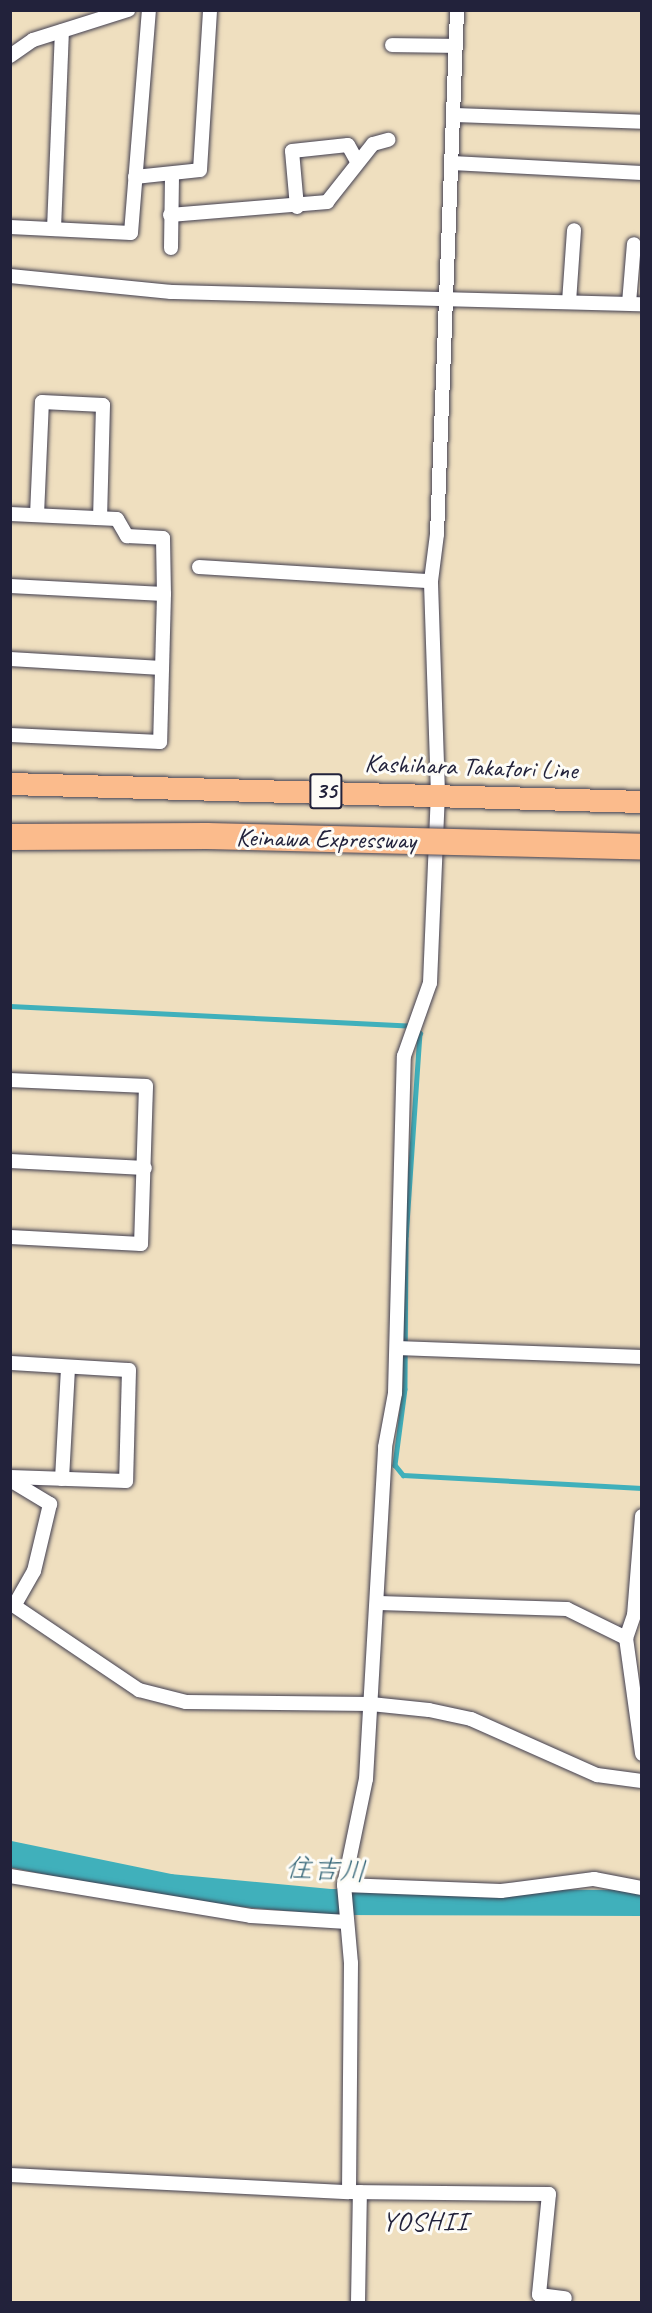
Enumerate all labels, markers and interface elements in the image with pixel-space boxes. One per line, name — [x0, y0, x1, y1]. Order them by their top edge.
street label: Kashihara Takatori Line — [364, 748, 578, 786]
road number: 35 — [308, 770, 344, 812]
street label: Keinawa Expressway — [236, 822, 416, 856]
water label: 住吉川 — [285, 1852, 367, 1888]
district label: YOSHII — [382, 2206, 468, 2238]

